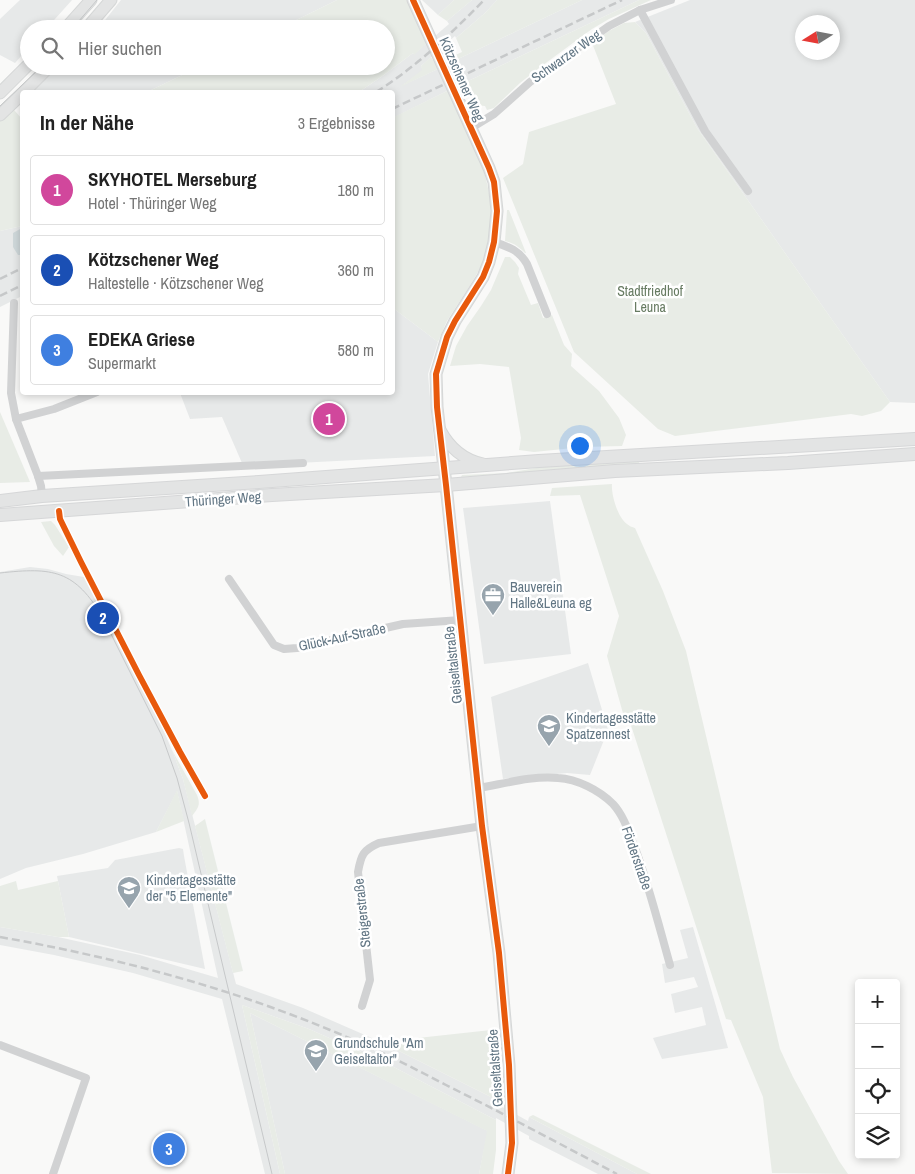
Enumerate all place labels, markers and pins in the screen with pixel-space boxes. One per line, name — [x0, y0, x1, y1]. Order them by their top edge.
pin: 1 — [313, 400, 345, 438]
place label: Bauverein Halle&Leuna eg — [510, 578, 592, 612]
office icon: Bauverein Halle&Leuna eg — [480, 582, 506, 616]
pin: 2 — [87, 599, 119, 637]
place label: Kindertagesstätte Spatzennest — [566, 709, 656, 743]
school or university icon: Kindertagesstätte Spatzennest — [536, 713, 562, 747]
place label: Kindertagesstätte der "5 Elemente" — [146, 871, 236, 905]
school or university icon: Kindertagesstätte der "5 Elemente" — [116, 875, 142, 909]
place label: Grundschule "Am Geiseltaltor" — [334, 1034, 424, 1068]
school or university icon: Grundschule "Am Geiseltaltor" — [303, 1038, 329, 1072]
pin: 3 — [153, 1130, 185, 1168]

